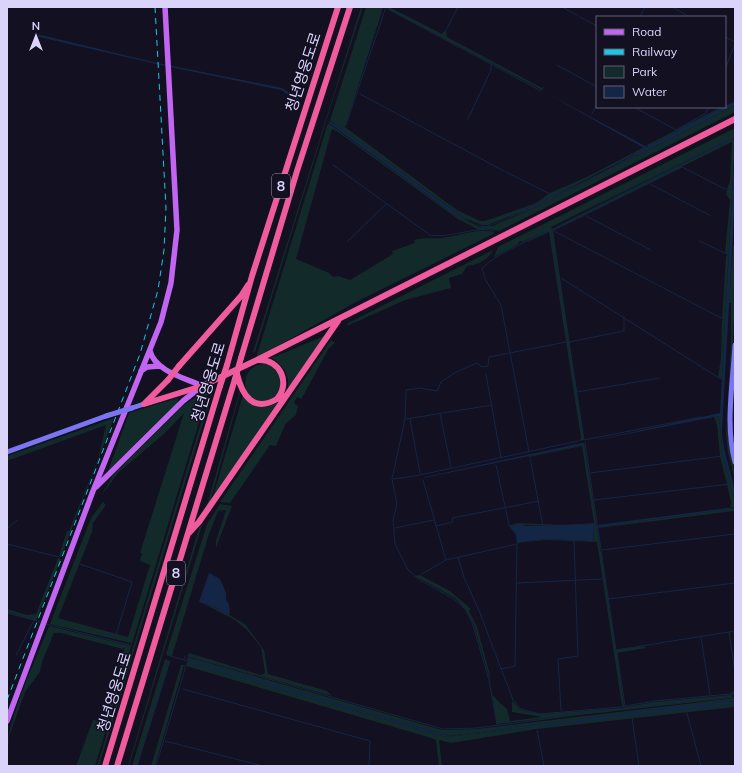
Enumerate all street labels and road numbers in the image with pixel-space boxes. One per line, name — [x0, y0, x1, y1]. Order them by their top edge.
street label: 청년영웅도로 — [281, 30, 325, 114]
road number: 8 — [272, 174, 290, 198]
street label: 청년영웅도로 — [187, 340, 229, 424]
road number: 8 — [167, 561, 185, 585]
street label: 청년영웅도로 — [93, 650, 135, 734]

